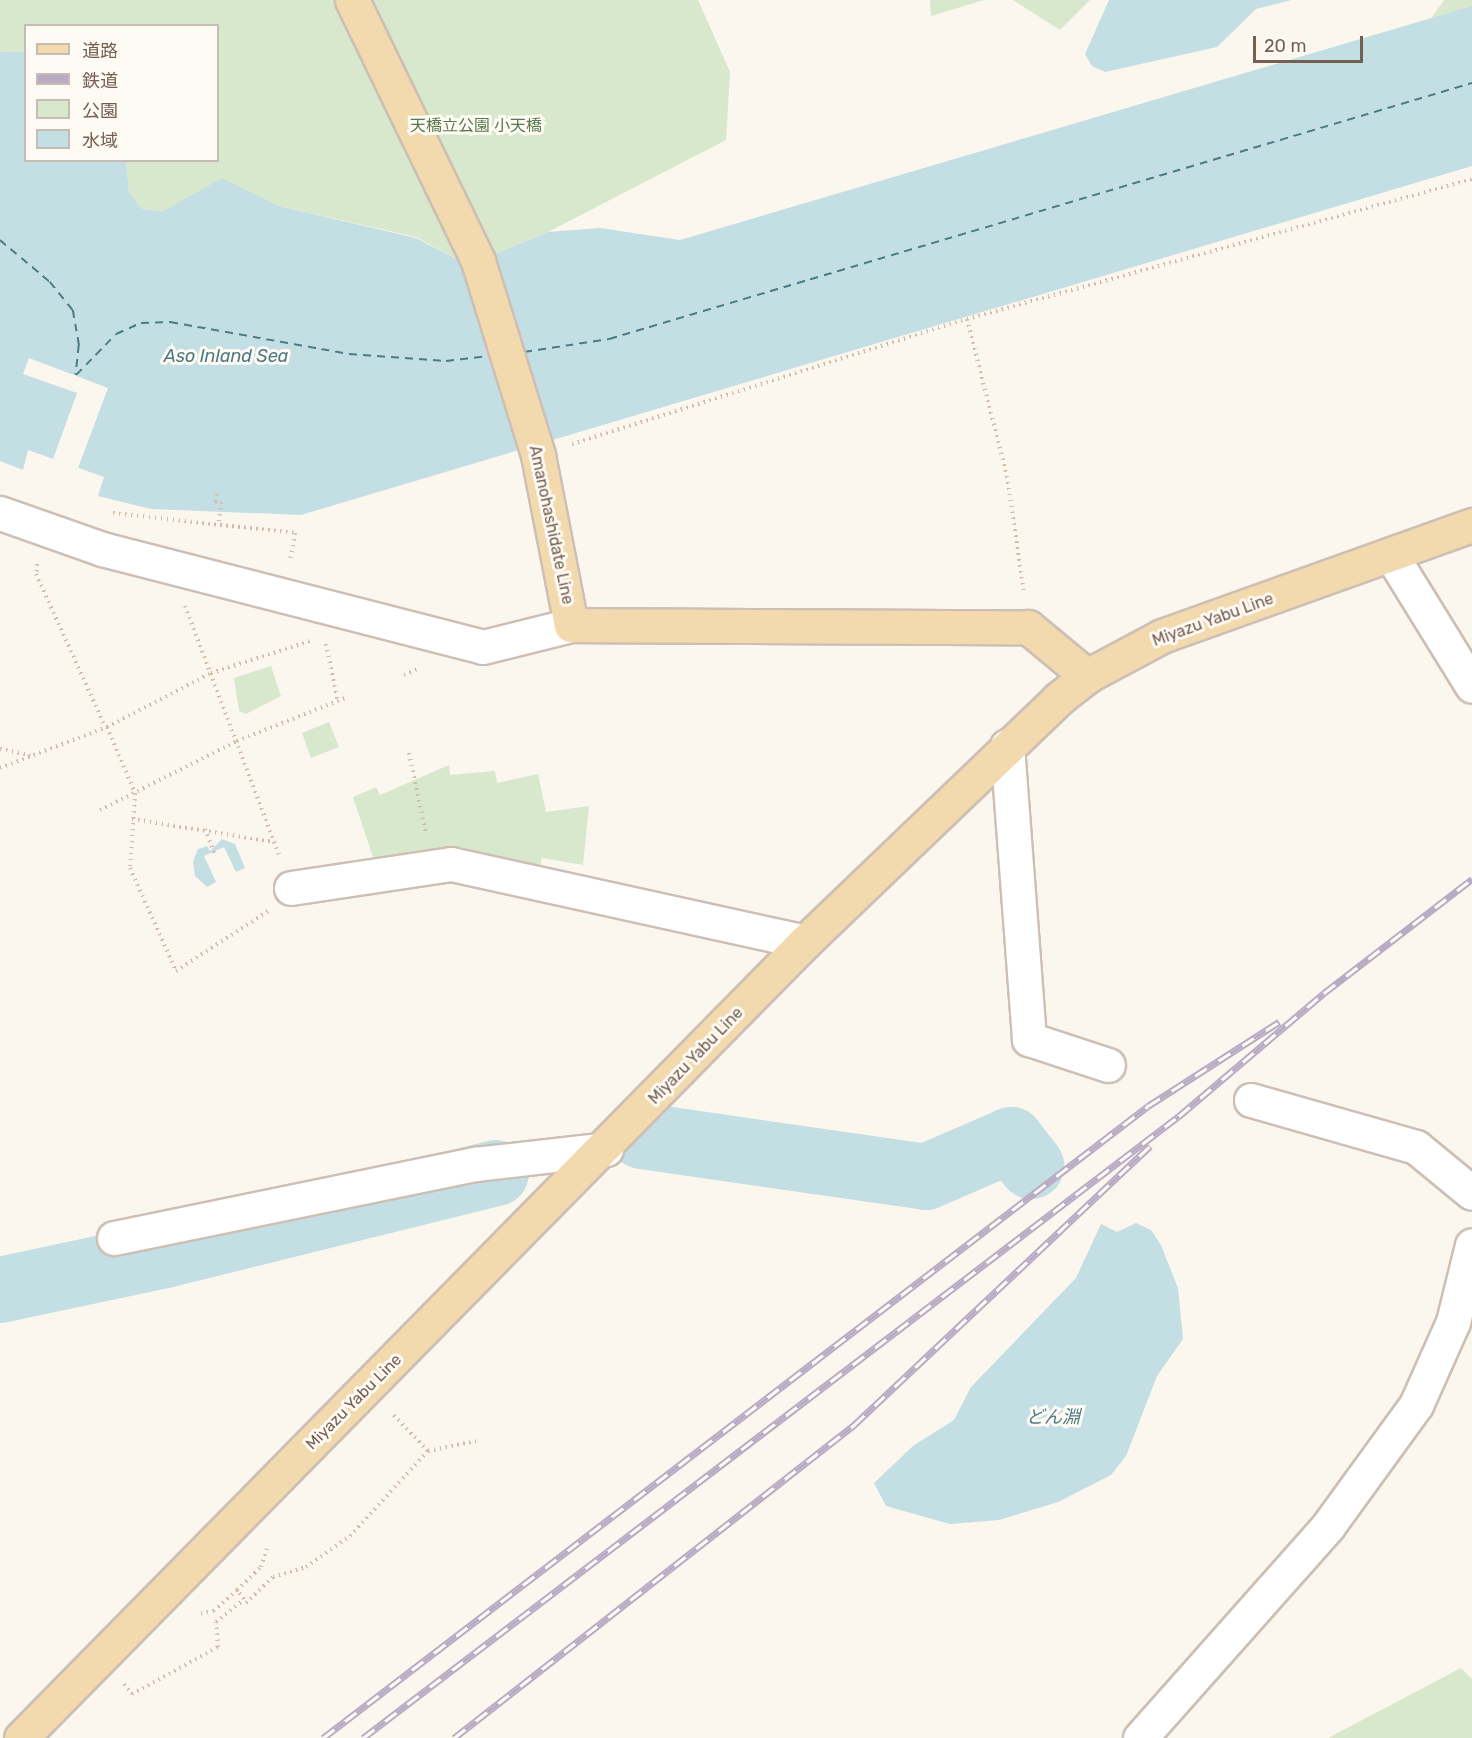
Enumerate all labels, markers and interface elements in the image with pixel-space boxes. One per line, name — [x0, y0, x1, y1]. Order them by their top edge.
legend — [24, 24, 219, 162]
scale bar — [1256, 24, 1366, 62]
text: 20 m — [1264, 35, 1306, 57]
text: 道路 — [82, 40, 118, 62]
text: 鉄道 — [82, 70, 118, 92]
text: 公園 — [82, 100, 118, 122]
park label: 天橋立公園 小天橋 — [410, 116, 542, 136]
text: 水域 — [82, 130, 118, 152]
water label: Aso Inland Sea — [164, 345, 288, 367]
street label: Amanohashidate Line — [525, 444, 577, 606]
street label: Miyazu Yabu Line — [1150, 589, 1276, 651]
street label: Miyazu Yabu Line — [645, 1003, 747, 1109]
street label: Miyazu Yabu Line — [302, 1350, 406, 1454]
water label: どん淵 — [1026, 1406, 1080, 1428]

